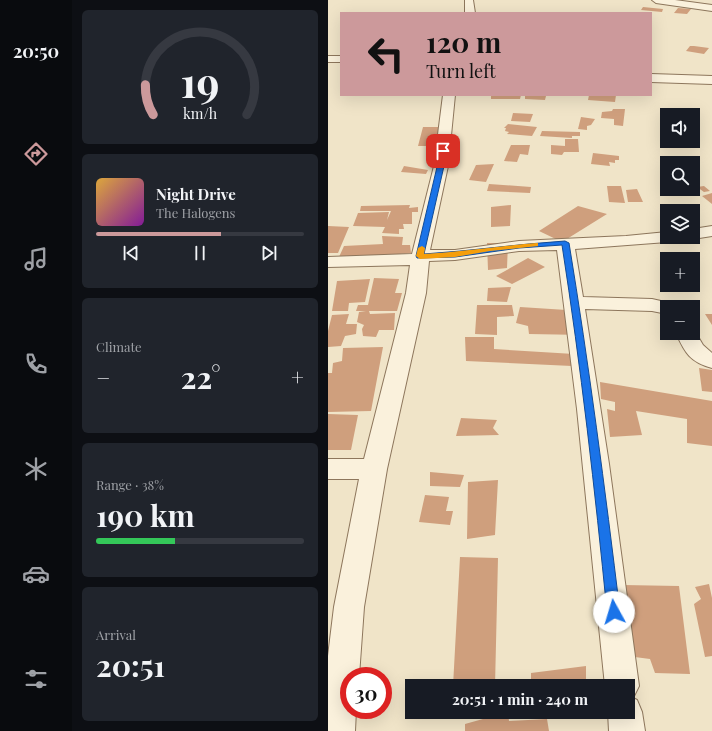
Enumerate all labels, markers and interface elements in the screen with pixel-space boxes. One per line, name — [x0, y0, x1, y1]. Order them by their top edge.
text: 120 m — [426, 23, 501, 60]
icon: left — [360, 28, 412, 80]
text: 20:50 — [13, 39, 59, 63]
text: 19 — [181, 53, 219, 108]
text: Turn left — [426, 59, 496, 83]
text: km/h — [183, 104, 218, 123]
map controls — [660, 108, 700, 340]
button: sound — [660, 108, 700, 148]
pin — [426, 134, 460, 168]
icon: directions — [22, 140, 50, 168]
icon: arrive — [432, 140, 454, 162]
button: search — [660, 156, 700, 196]
text: Night Drive — [156, 184, 236, 204]
text: The Halogens — [156, 204, 235, 221]
button: layers — [660, 204, 700, 244]
icon: previous — [120, 242, 142, 264]
icon: pause — [189, 242, 211, 264]
icon: next — [258, 242, 280, 264]
icon: music — [22, 245, 50, 273]
button: + — [660, 252, 700, 292]
button: − — [660, 300, 700, 340]
text: Climate — [96, 338, 142, 355]
icon: phone — [22, 350, 50, 378]
text: 22° — [181, 357, 221, 397]
text: − — [96, 362, 110, 392]
text: + — [291, 362, 304, 392]
icon: climate — [22, 455, 50, 483]
text: Range · 38% — [96, 476, 164, 493]
text: 190 km — [96, 495, 195, 535]
icon: car — [22, 560, 50, 588]
position arrow — [593, 591, 635, 633]
text: Arrival — [96, 626, 136, 643]
text: 20:51 — [96, 645, 165, 685]
icon: filters — [22, 665, 50, 693]
speed limit sign: 30 — [340, 667, 392, 719]
text: 20:51 · 1 min · 240 m — [452, 689, 588, 709]

